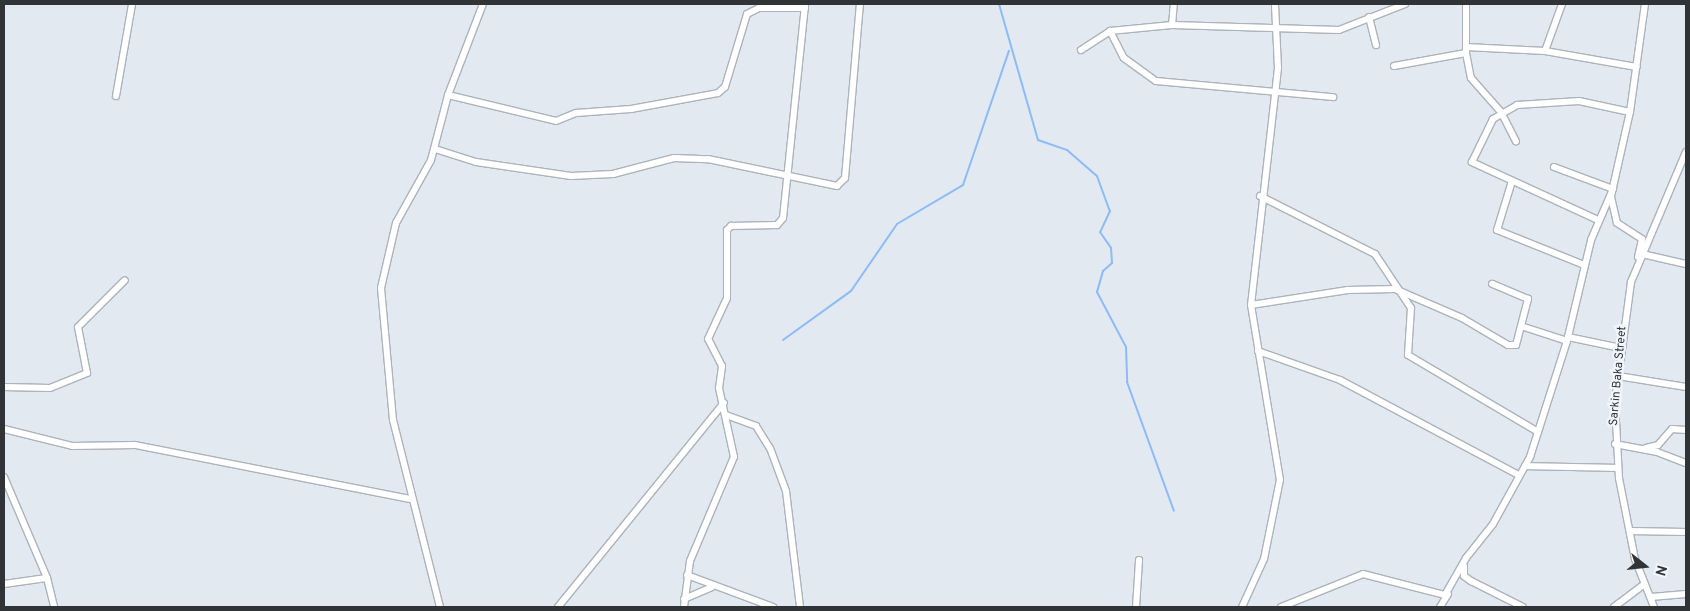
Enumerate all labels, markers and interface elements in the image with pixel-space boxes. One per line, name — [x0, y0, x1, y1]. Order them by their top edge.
street label: Sarkin Baka Street — [1607, 326, 1631, 426]
north arrow — [1620, 541, 1670, 591]
text: N — [1650, 563, 1669, 577]

